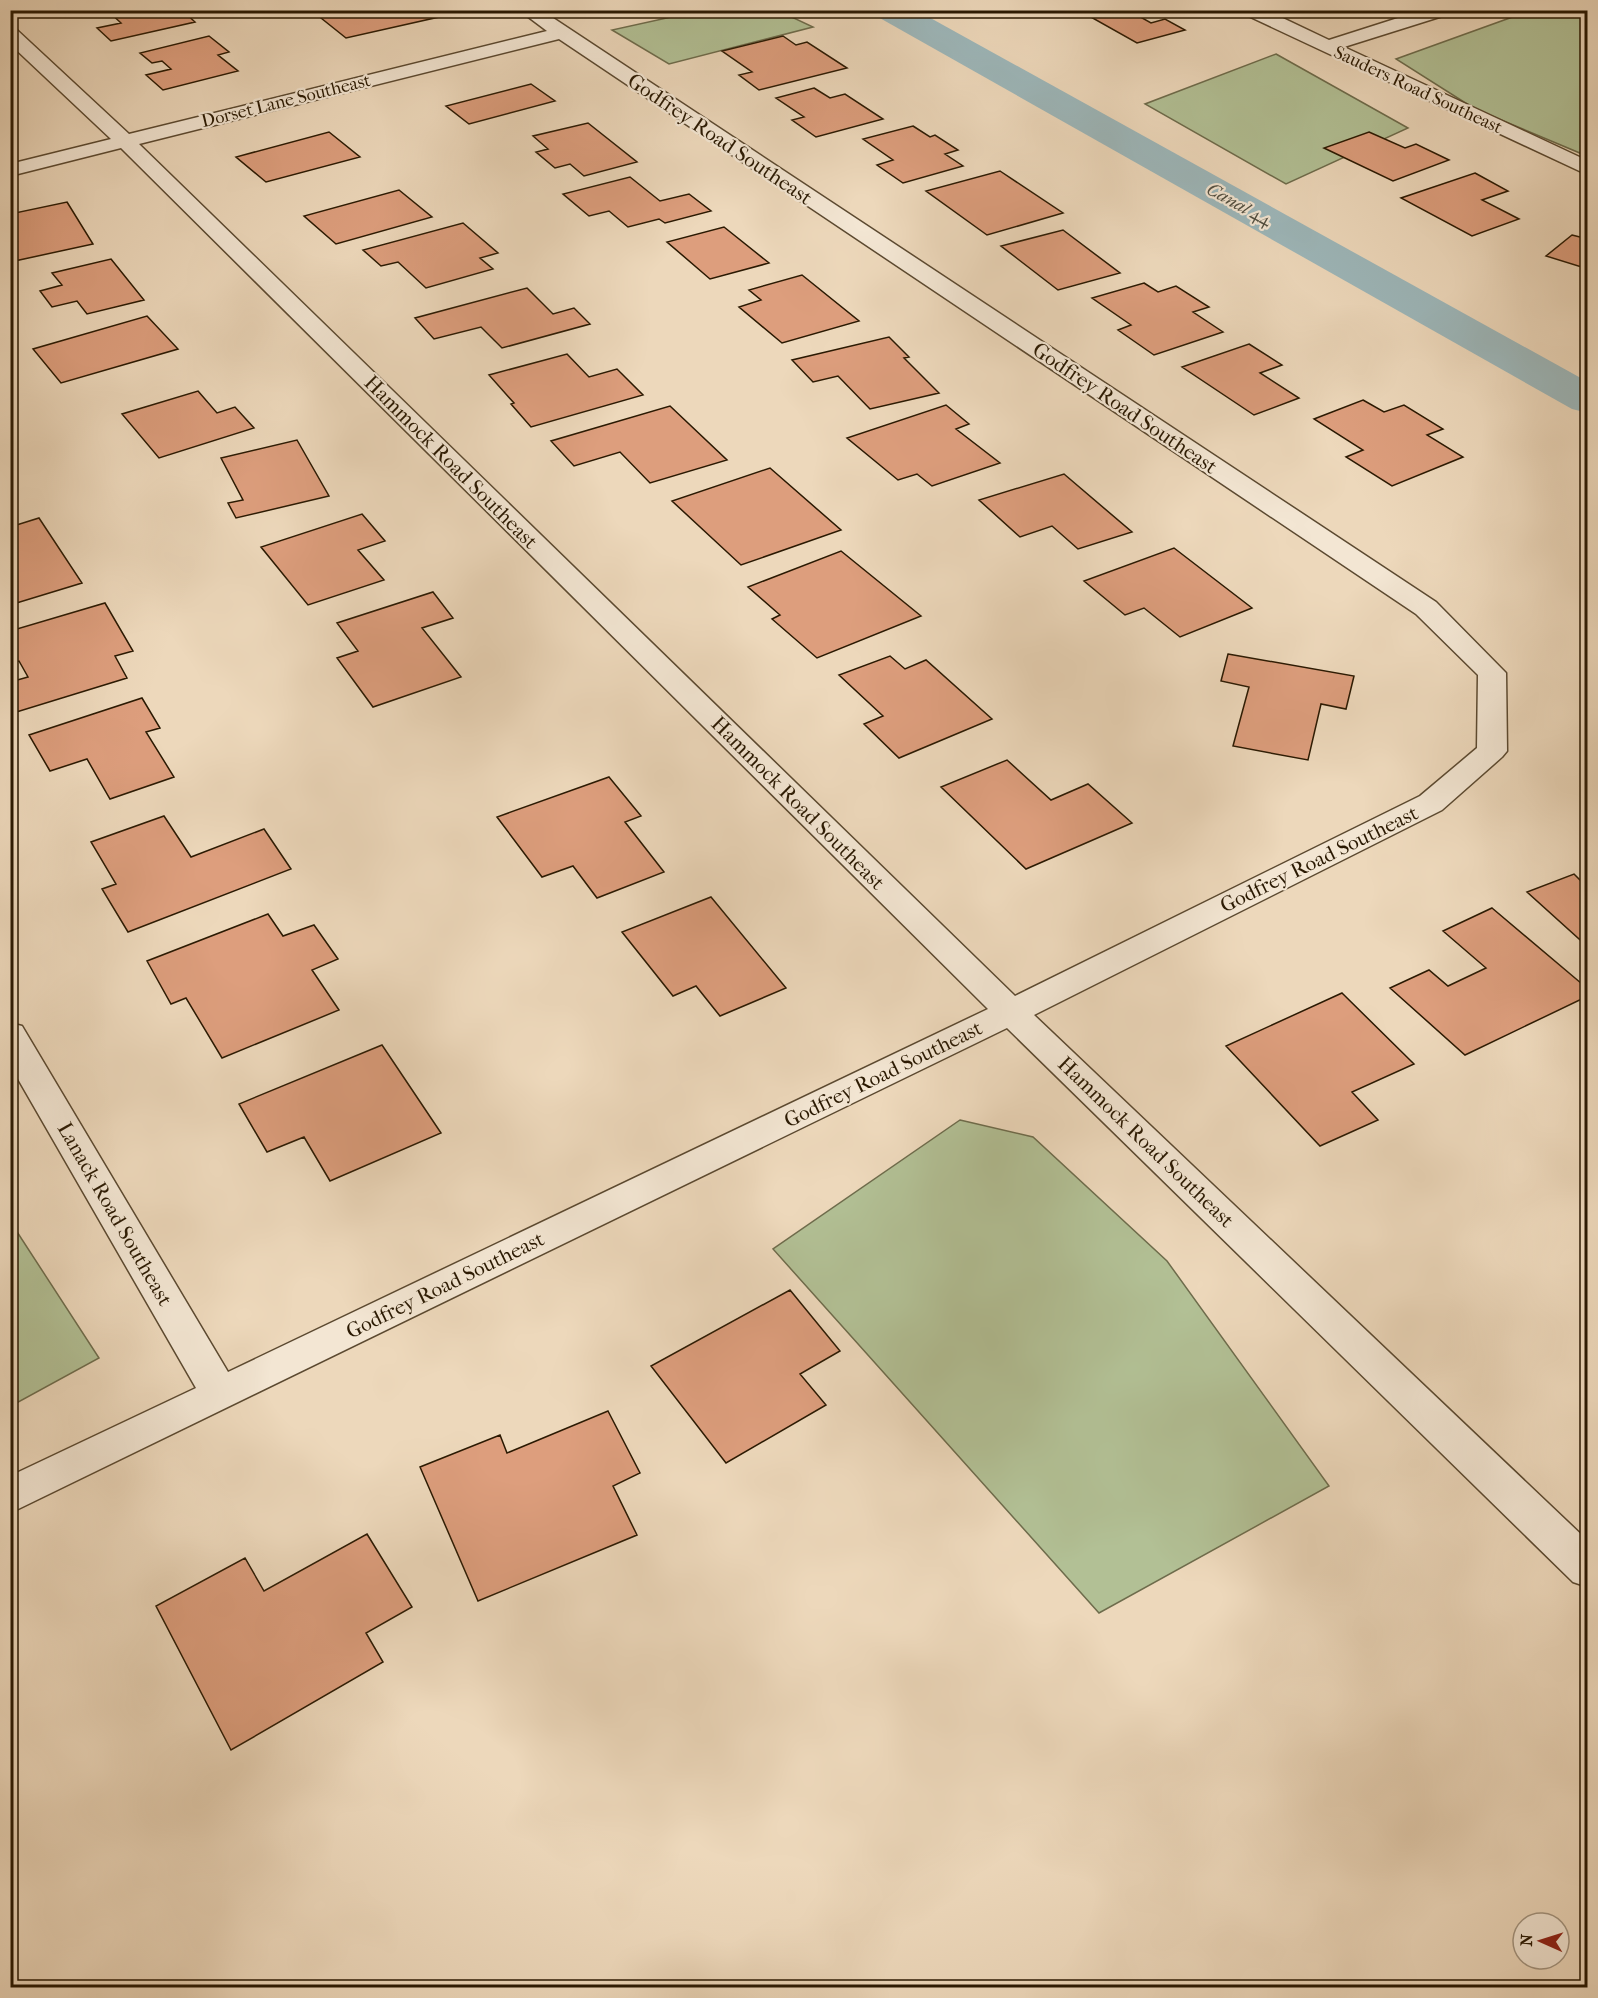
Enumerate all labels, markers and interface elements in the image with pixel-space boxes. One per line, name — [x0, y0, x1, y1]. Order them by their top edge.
street label: Sauders Road Southeast — [1330, 42, 1506, 139]
street label: Godfrey Road Southeast — [623, 68, 817, 210]
street label: Dorset Lane Southeast — [199, 70, 373, 132]
water label: Canal 44 — [1203, 179, 1275, 232]
street label: Godfrey Road Southeast — [1028, 337, 1222, 479]
street label: Hammock Road Southeast — [359, 370, 543, 554]
street label: Hammock Road Southeast — [706, 711, 890, 895]
street label: Godfrey Road Southeast — [1216, 800, 1422, 917]
street label: Godfrey Road Southeast — [780, 1015, 986, 1132]
street label: Hammock Road Southeast — [1053, 1052, 1239, 1233]
street label: Lanack Road Southeast — [53, 1118, 178, 1310]
street label: Godfrey Road Southeast — [342, 1226, 548, 1343]
north arrow — [1511, 1911, 1571, 1971]
text: N — [1517, 1933, 1536, 1947]

